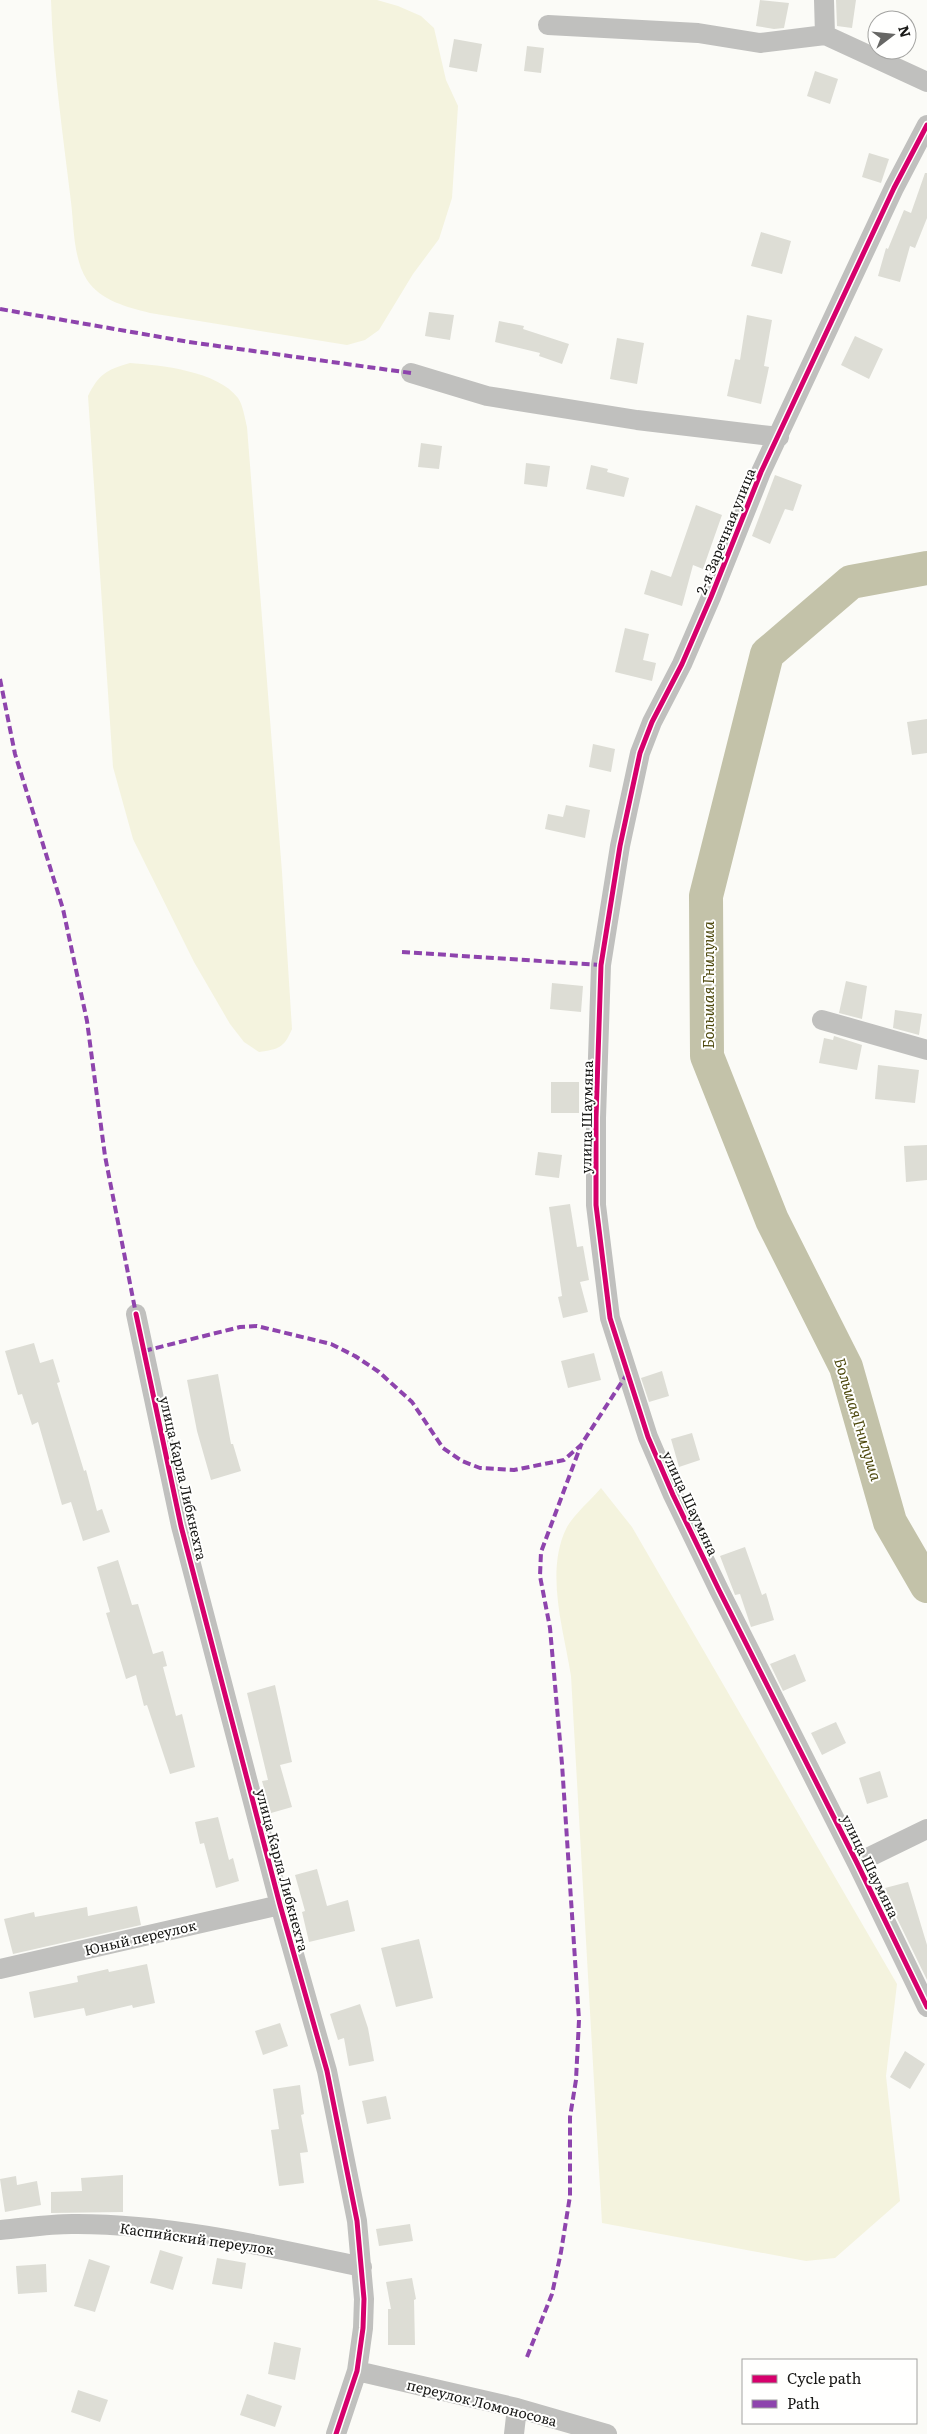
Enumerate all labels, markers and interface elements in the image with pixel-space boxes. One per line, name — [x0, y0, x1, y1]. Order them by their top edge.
north arrow — [867, 10, 917, 60]
text: N — [894, 23, 917, 40]
street label: 2-я Заречная улица — [690, 464, 760, 597]
water label: Большая Гнилуша — [696, 921, 719, 1049]
street label: улица Шаумяна — [575, 1060, 597, 1174]
water label: Большая Гнилуша — [829, 1355, 889, 1484]
street label: улица Карла Либкнехта — [155, 1394, 213, 1563]
street label: улица Шаумяна — [658, 1448, 724, 1559]
street label: улица Карла Либкнехта — [252, 1786, 315, 1954]
street label: улица Шаумяна — [837, 1811, 905, 1922]
street label: Юный переулок — [82, 1914, 199, 1960]
street label: Каспийский переулок — [118, 2217, 276, 2259]
legend — [742, 2359, 917, 2424]
text: Cycle path — [787, 2366, 862, 2389]
street label: переулок Ломоносова — [405, 2374, 560, 2430]
text: Path — [787, 2391, 820, 2414]

